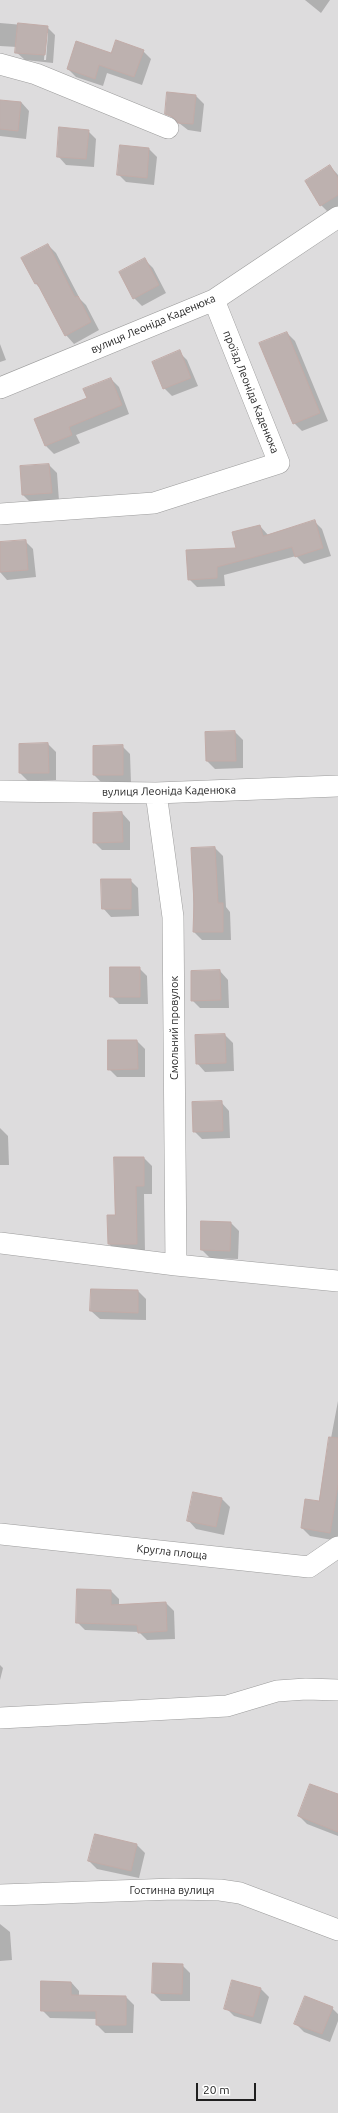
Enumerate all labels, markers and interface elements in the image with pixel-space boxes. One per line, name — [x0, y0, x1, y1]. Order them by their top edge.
street label: вулиця Леоніда Каденюка — [89, 292, 217, 356]
street label: проїзд Леоніда Каденюка — [220, 329, 282, 455]
street label: вулиця Леоніда Каденюка — [102, 783, 236, 799]
street label: Смольний провулок — [167, 976, 181, 1080]
street label: Кругла площа — [136, 1542, 208, 1562]
street label: Гостинна вулиця — [130, 1883, 214, 1897]
scale bar — [198, 2075, 258, 2101]
text: 20 m — [203, 2083, 230, 2096]

